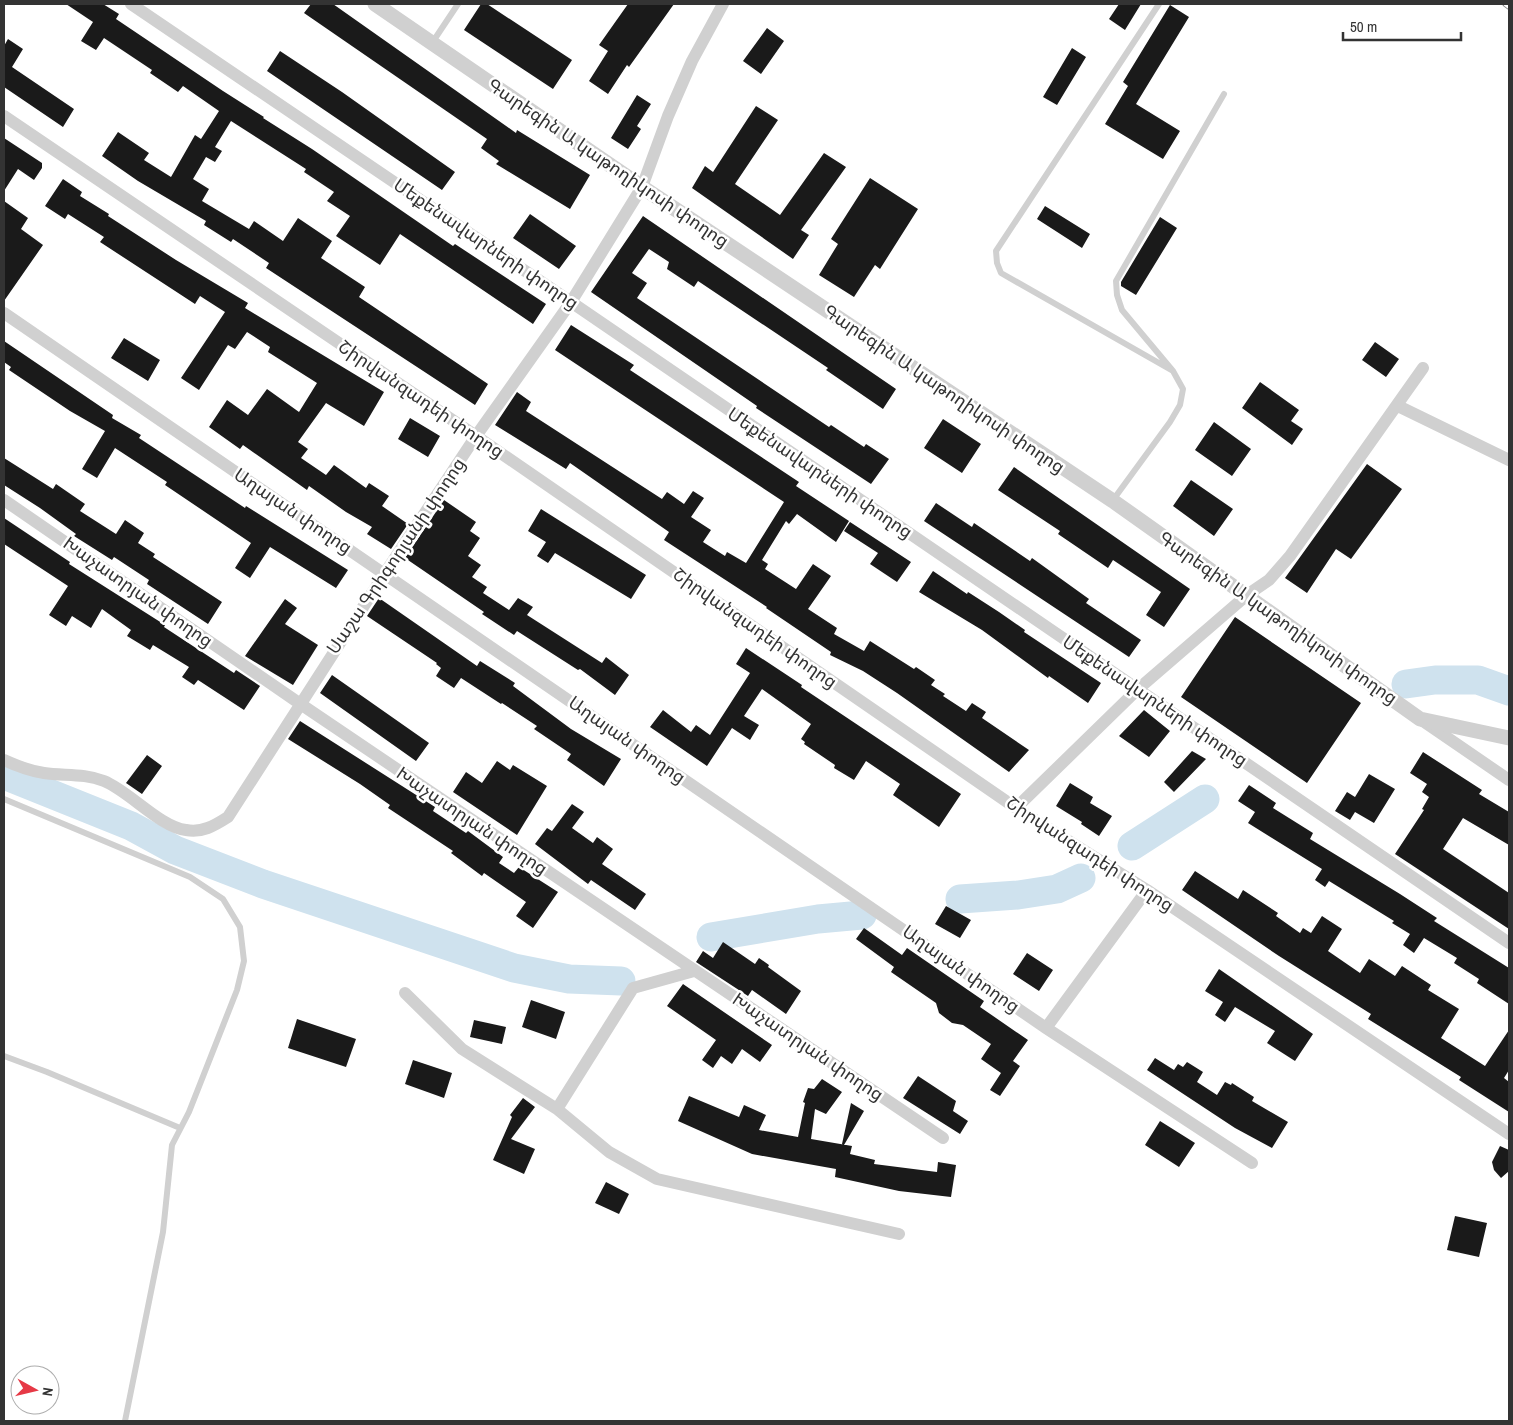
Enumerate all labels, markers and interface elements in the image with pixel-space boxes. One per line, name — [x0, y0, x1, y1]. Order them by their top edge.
scale bar — [1343, 10, 1460, 42]
text: 50 m — [1350, 16, 1377, 37]
street label: Գարեգին Ա կաթողիկոսի փողոց — [483, 72, 734, 253]
street label: Մեքենավարների փողոց — [389, 172, 584, 315]
street label: Գարեգին Ա կաթողիկոսի փողոց — [819, 298, 1070, 479]
street label: Շիրվանզադեի փողոց — [333, 334, 509, 464]
street label: Մեքենավարների փողոց — [723, 401, 918, 544]
street label: Սաշա Գրիգորյանի փողոց — [320, 452, 471, 659]
street label: Աղայան փողոց — [229, 462, 357, 560]
street label: Գարեգին Ա կաթողիկոսի փողոց — [1154, 525, 1403, 710]
street label: Խաչատրյան փողոց — [58, 530, 218, 653]
street label: Շիրվանզադեի փողոց — [668, 561, 842, 694]
street label: Մեքենավարների փողոց — [1058, 629, 1253, 772]
street label: Աղայան փողոց — [564, 690, 691, 789]
street label: Խաչատրյան փողոց — [392, 761, 553, 881]
street label: Շիրվանզադեի փողոց — [1002, 790, 1179, 917]
street label: Աղայան փողոց — [898, 919, 1025, 1018]
street label: Խաչատրյան փողոց — [728, 987, 889, 1107]
north arrow — [10, 1365, 60, 1415]
text: N — [38, 1386, 57, 1397]

